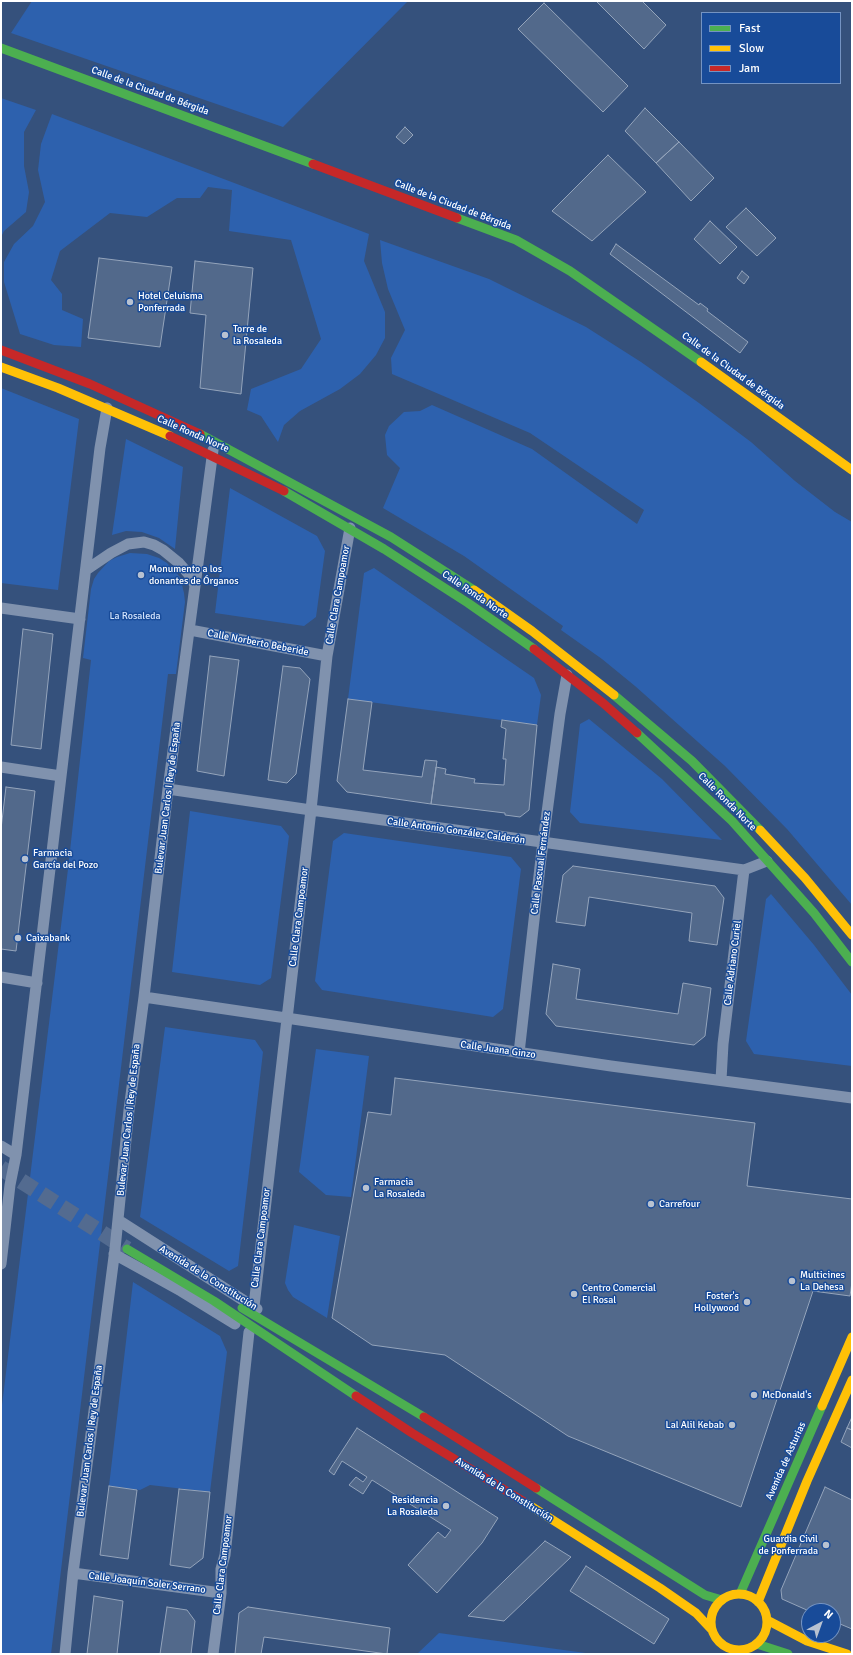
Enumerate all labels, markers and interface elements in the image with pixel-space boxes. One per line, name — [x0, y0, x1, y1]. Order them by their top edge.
legend — [701, 12, 841, 84]
text: Fast — [739, 21, 760, 36]
text: Slow — [739, 41, 764, 56]
text: Jam — [739, 61, 760, 76]
street label: Calle de la Ciudad de Bérgida — [90, 64, 210, 118]
street label: Calle de la Ciudad de Bérgida — [393, 177, 513, 233]
place label: Hotel Celuisma Ponferrada — [138, 290, 203, 314]
marker: Hotel Celuisma Ponferrada — [125, 297, 135, 307]
place label: Torre de la Rosaleda — [233, 323, 282, 346]
marker: Torre de la Rosaleda — [220, 330, 230, 340]
street label: Calle de la Ciudad de Bérgida — [679, 330, 787, 412]
street label: Calle Ronda Norte — [155, 413, 231, 455]
street label: Calle Clara Campoamor — [323, 545, 353, 645]
place label: Monumento a los donantes de Órganos — [149, 563, 239, 586]
street label: Calle Ronda Norte — [440, 568, 510, 622]
marker: Monumento a los donantes de Órganos — [136, 570, 146, 580]
park label: La Rosaleda — [109, 610, 161, 622]
street label: Calle Norberto Beberide — [206, 627, 310, 659]
street label: Bulevar Juan Carlos I Rey de España — [153, 721, 183, 875]
street label: Calle Ronda Norte — [695, 770, 759, 834]
street label: Calle Pascual Fernández — [529, 811, 553, 915]
street label: Calle Antonio González Calderón — [386, 815, 526, 847]
place label: Farmacia García del Pozo — [33, 847, 98, 870]
marker: Farmacia García del Pozo — [20, 854, 30, 864]
street label: Calle Clara Campoamor — [287, 867, 311, 967]
street label: Calle Adriano Curiel — [722, 920, 744, 1006]
place label: Caixabank — [26, 932, 70, 944]
marker: Caixabank — [13, 933, 23, 943]
street label: Calle Juana Ginzo — [460, 1039, 536, 1061]
street label: Bulevar Juan Carlos I Rey de España — [115, 1043, 143, 1197]
place label: Farmacia La Rosaleda — [374, 1176, 425, 1200]
marker: Farmacia La Rosaleda — [361, 1183, 371, 1193]
street label: Calle Clara Campoamor — [249, 1188, 273, 1288]
place label: Carrefour — [659, 1198, 700, 1210]
marker: Carrefour — [646, 1199, 656, 1209]
street label: Avenida de la Constitución — [157, 1243, 259, 1313]
place label: Multicines La Dehesa — [800, 1269, 845, 1292]
marker: Multicines La Dehesa — [787, 1276, 797, 1286]
place label: Centro Comercial El Rosal — [582, 1282, 656, 1306]
marker: Centro Comercial El Rosal — [569, 1289, 579, 1299]
place label: Foster's Hollywood — [694, 1290, 739, 1314]
marker: Foster's Hollywood — [742, 1297, 752, 1307]
street label: Bulevar Juan Carlos I Rey de España — [75, 1364, 105, 1518]
place label: McDonald's — [762, 1389, 812, 1401]
marker: McDonald's — [749, 1390, 759, 1400]
place label: Lal Alil Kebab — [666, 1419, 724, 1431]
marker: Lal Alil Kebab — [727, 1420, 737, 1430]
street label: Avenida de Asturias — [763, 1420, 809, 1502]
street label: Avenida de la Constitución — [453, 1455, 555, 1525]
place label: Residencia La Rosaleda — [387, 1494, 438, 1518]
marker: Residencia La Rosaleda — [441, 1501, 451, 1511]
street label: Calle Clara Campoamor — [211, 1515, 235, 1615]
place label: Guardia Civil de Ponferrada — [758, 1533, 818, 1556]
marker: Guardia Civil de Ponferrada — [821, 1540, 831, 1550]
street label: Calle Joaquín Soler Serrano — [88, 1570, 206, 1596]
north arrow — [801, 1603, 841, 1643]
text: N — [821, 1607, 836, 1622]

